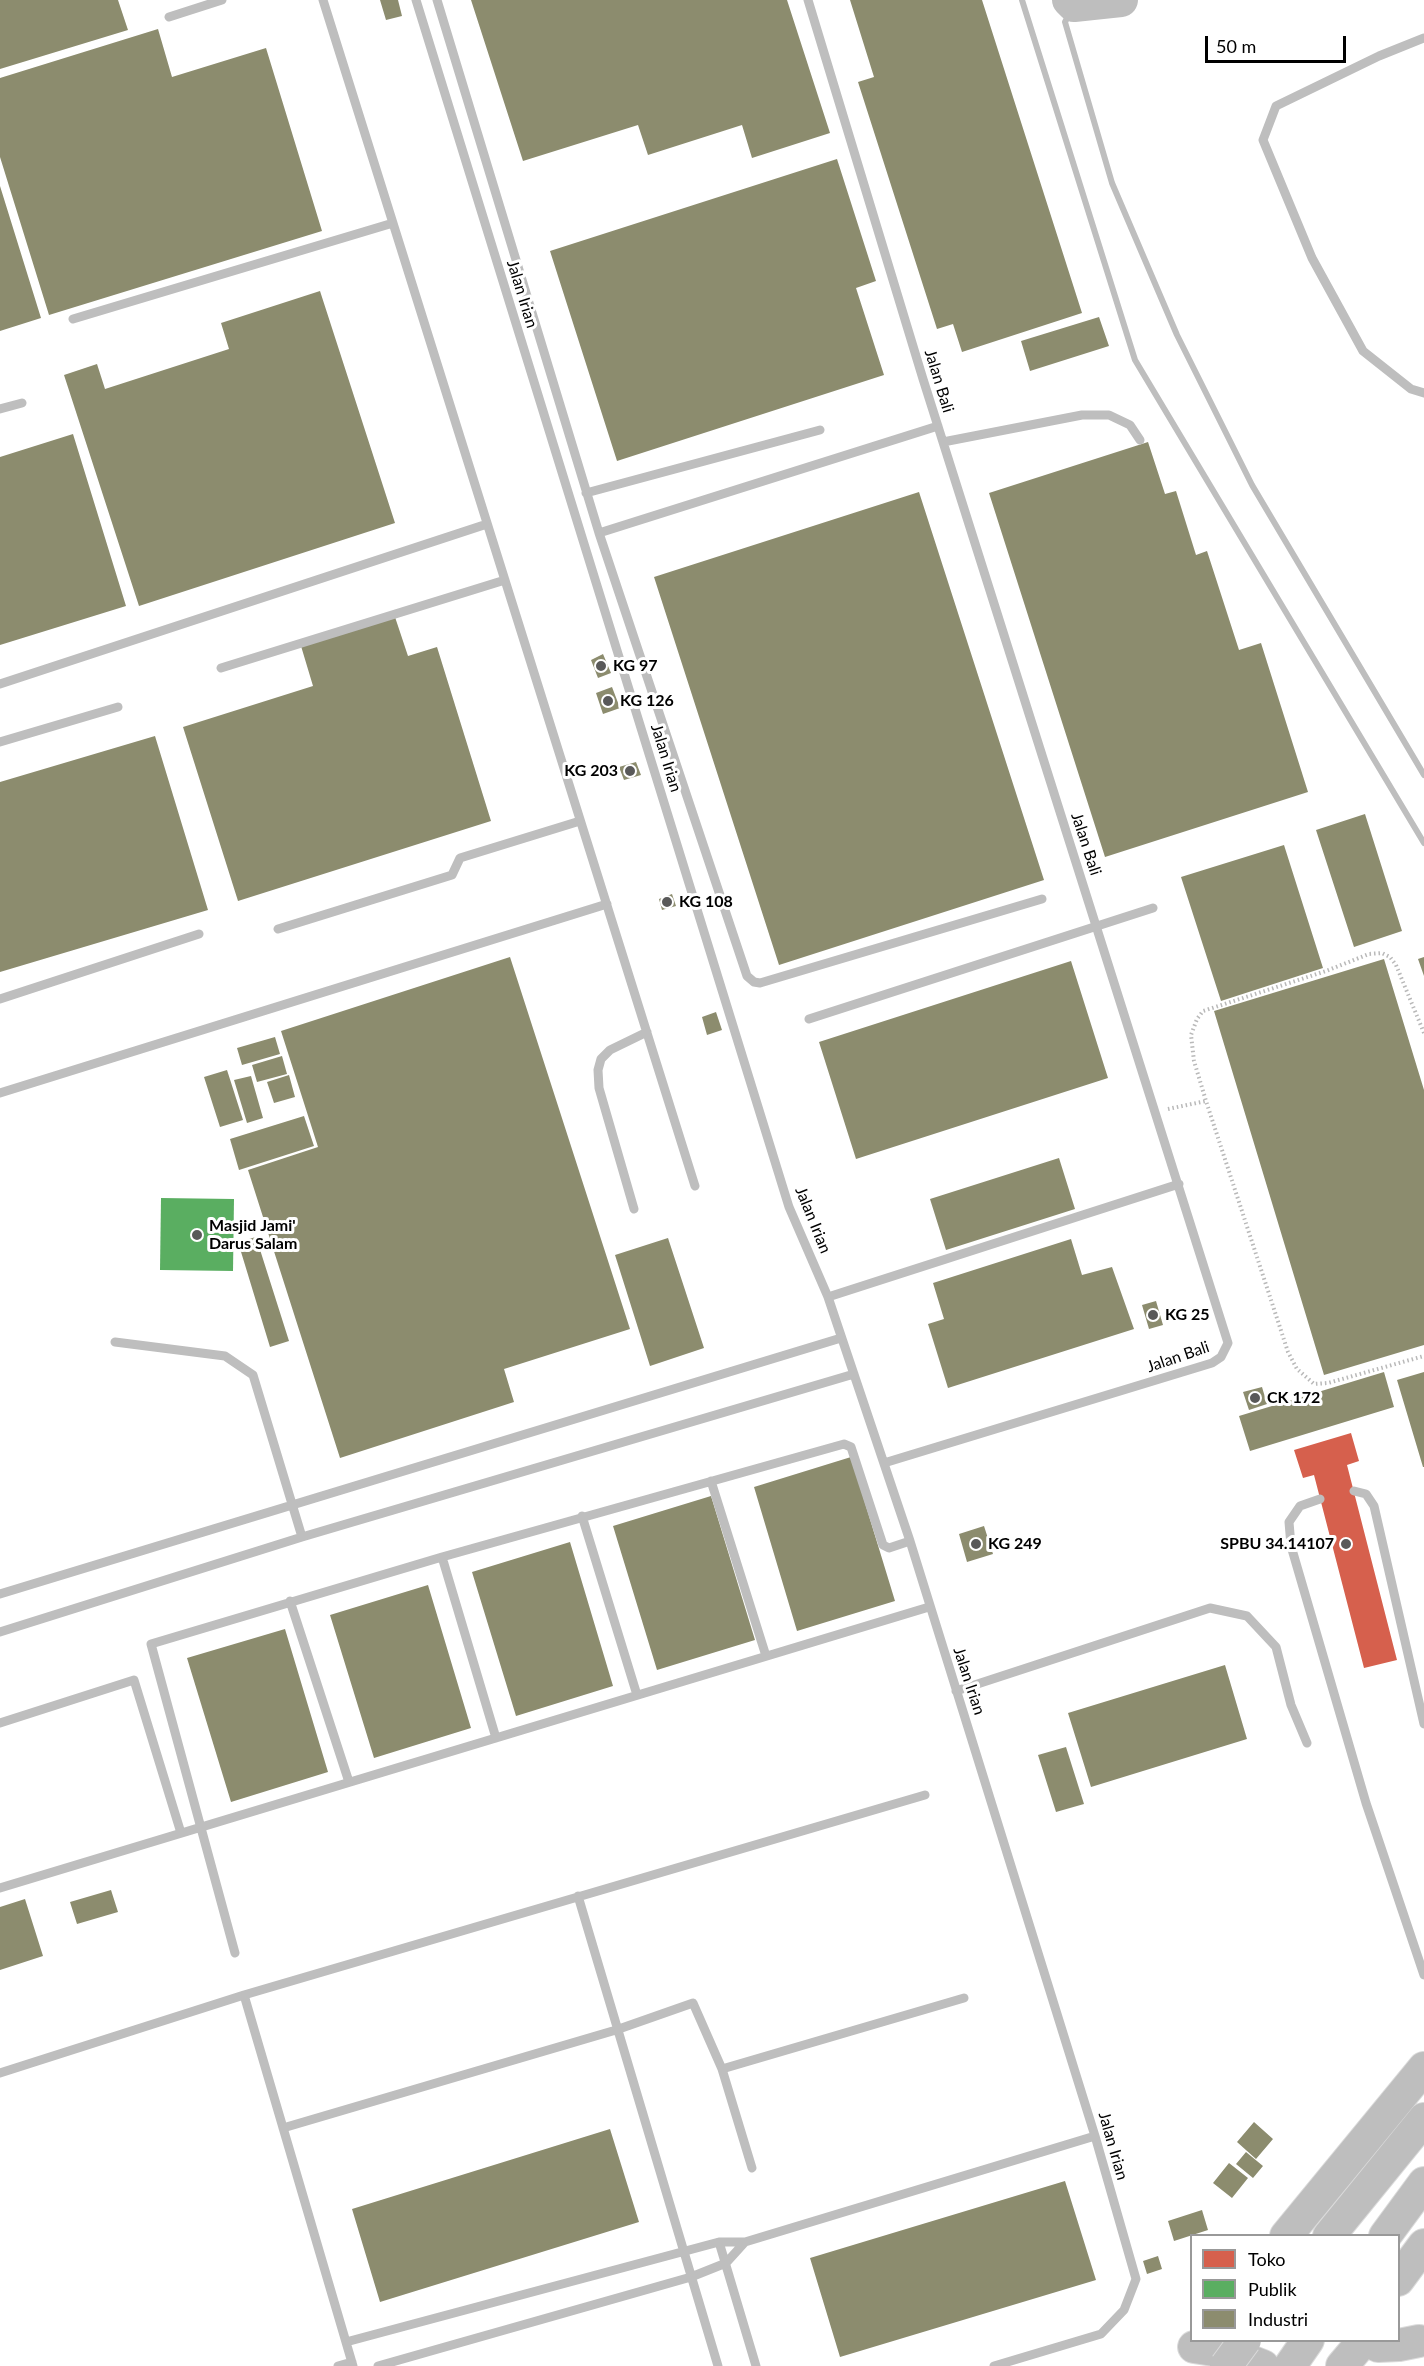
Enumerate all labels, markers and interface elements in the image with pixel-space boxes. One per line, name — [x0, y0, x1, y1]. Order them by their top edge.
scale bar — [1208, 24, 1349, 62]
text: 50 m — [1216, 35, 1256, 57]
street label: Jalan Irian — [503, 258, 541, 330]
street label: Jalan Bali — [920, 347, 958, 415]
place label: KG 97 — [613, 656, 657, 676]
marker: KG 97 — [594, 659, 608, 673]
place label: KG 126 — [620, 691, 674, 711]
marker: KG 126 — [601, 694, 615, 708]
street label: Jalan Irian — [647, 722, 685, 794]
place label: KG 203 — [564, 761, 618, 781]
marker: KG 203 — [623, 764, 637, 778]
street label: Jalan Bali — [1067, 810, 1105, 878]
place label: KG 108 — [679, 892, 733, 912]
marker: KG 108 — [660, 895, 674, 909]
street label: Jalan Irian — [791, 1184, 835, 1256]
place label: Masjid Jami' Darus Salam — [209, 1216, 297, 1254]
marker: Masjid Jami' Darus Salam — [190, 1228, 204, 1242]
place label: KG 25 — [1165, 1305, 1209, 1325]
marker: KG 25 — [1146, 1308, 1160, 1322]
street label: Jalan Bali — [1144, 1337, 1212, 1377]
place label: CK 172 — [1267, 1388, 1320, 1408]
marker: CK 172 — [1248, 1391, 1262, 1405]
place label: KG 249 — [988, 1534, 1042, 1554]
place label: SPBU 34.14107 — [1220, 1534, 1334, 1554]
marker: KG 249 — [969, 1537, 983, 1551]
marker: SPBU 34.14107 — [1339, 1537, 1353, 1551]
street label: Jalan Irian — [949, 1645, 989, 1717]
street label: Jalan Irian — [1094, 2110, 1132, 2182]
legend — [1190, 2234, 1400, 2342]
text: Toko — [1248, 2248, 1285, 2270]
text: Publik — [1248, 2278, 1297, 2300]
text: Industri — [1248, 2308, 1308, 2330]

